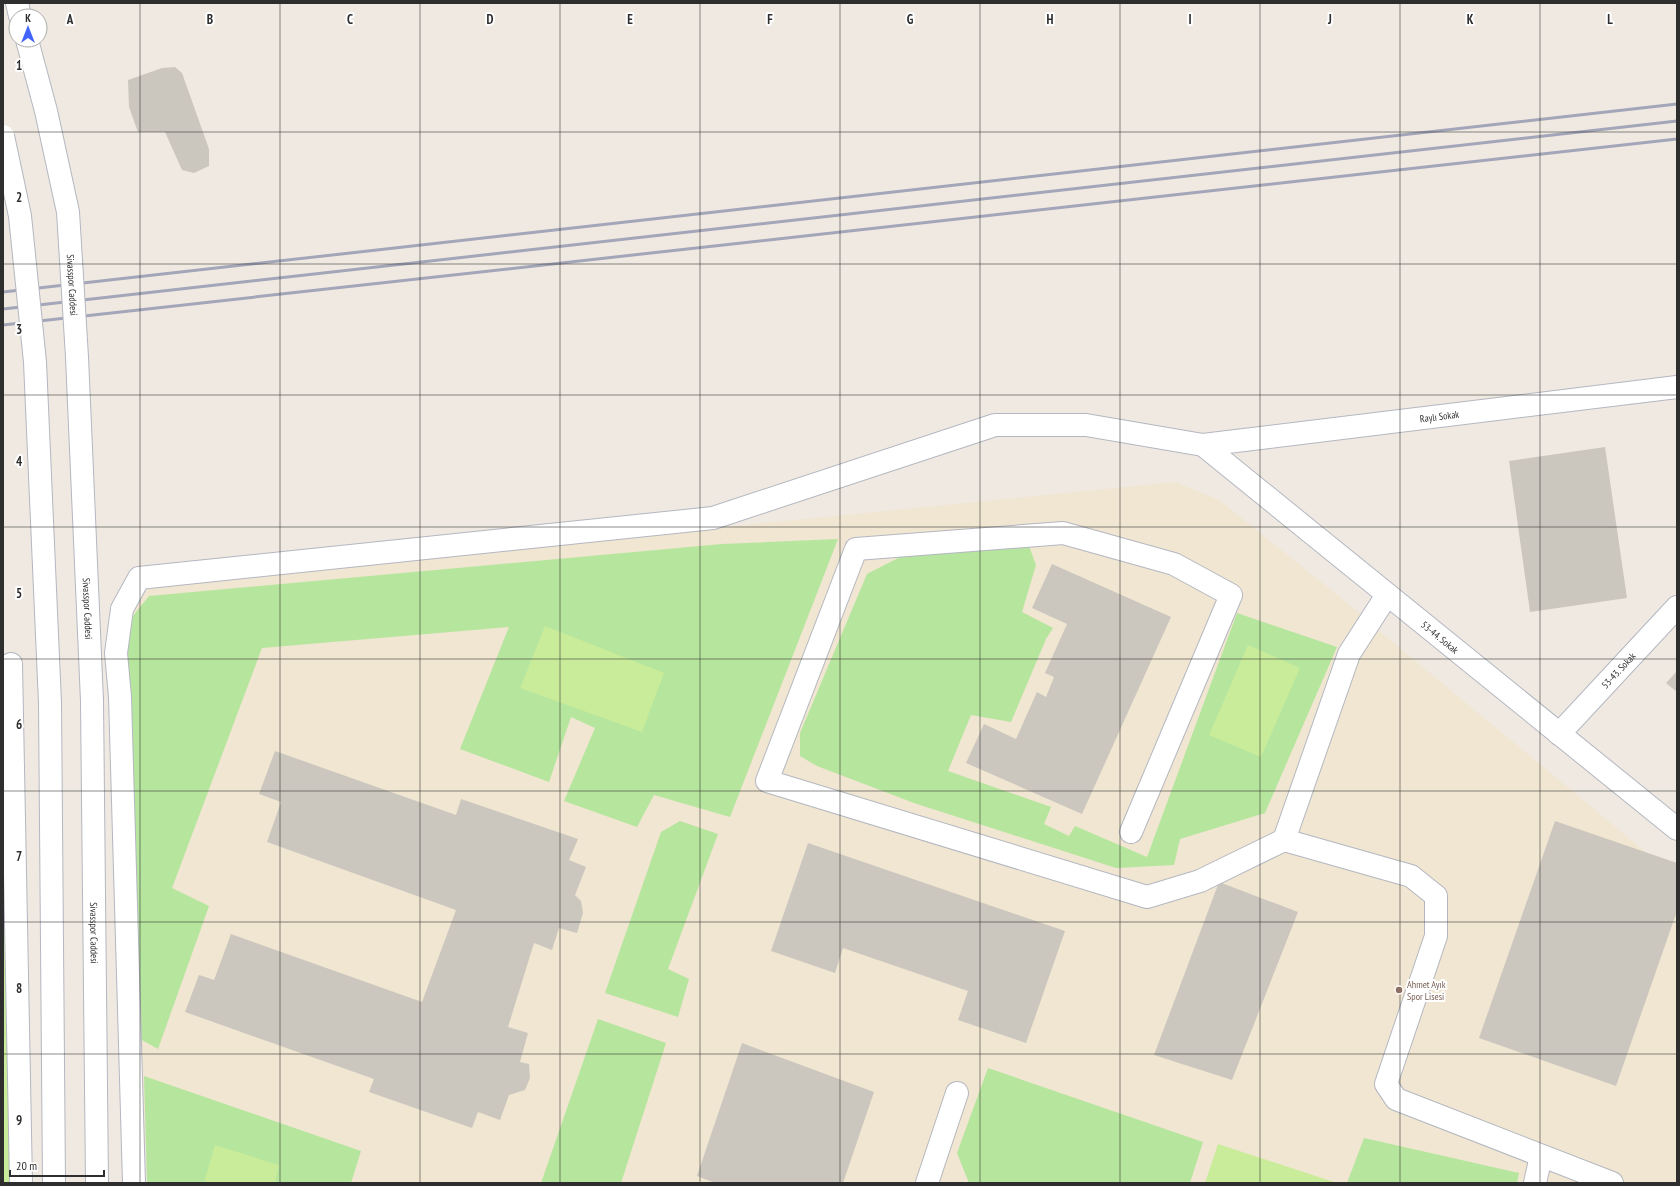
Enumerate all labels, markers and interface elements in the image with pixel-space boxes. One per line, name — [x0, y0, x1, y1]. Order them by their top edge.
north arrow — [8, 8, 48, 48]
text: K — [25, 11, 31, 25]
text: A — [66, 11, 74, 28]
text: B — [207, 11, 213, 28]
text: C — [347, 11, 353, 28]
text: D — [487, 11, 494, 28]
text: E — [627, 11, 633, 28]
text: F — [767, 11, 773, 28]
text: G — [907, 11, 914, 28]
text: H — [1047, 11, 1054, 28]
text: I — [1188, 11, 1192, 28]
text: J — [1327, 11, 1332, 28]
text: K — [1467, 11, 1474, 28]
text: L — [1607, 11, 1613, 28]
text: 1 — [16, 57, 22, 74]
text: 2 — [16, 189, 22, 206]
street label: Sivasspor Caddesi — [64, 254, 80, 316]
text: 3 — [16, 321, 22, 338]
street label: Raylı Sokak — [1419, 408, 1460, 425]
text: 4 — [16, 453, 23, 470]
street label: Sivasspor Caddesi — [80, 578, 95, 640]
text: 5 — [16, 585, 22, 602]
street label: 53-44. Sokak — [1418, 618, 1461, 657]
street label: 53-43. Sokak — [1599, 650, 1639, 691]
text: 6 — [16, 716, 22, 733]
text: 7 — [16, 848, 22, 865]
street label: Sivasspor Caddesi — [87, 902, 101, 964]
place label: Ahmet Ayık Spor Lisesi — [1407, 978, 1446, 1003]
text: 8 — [16, 980, 22, 997]
marker: Ahmet Ayık Spor Lisesi — [1394, 985, 1404, 995]
text: 9 — [16, 1112, 22, 1129]
scale bar — [10, 1152, 104, 1178]
text: 20 m — [16, 1158, 37, 1173]

